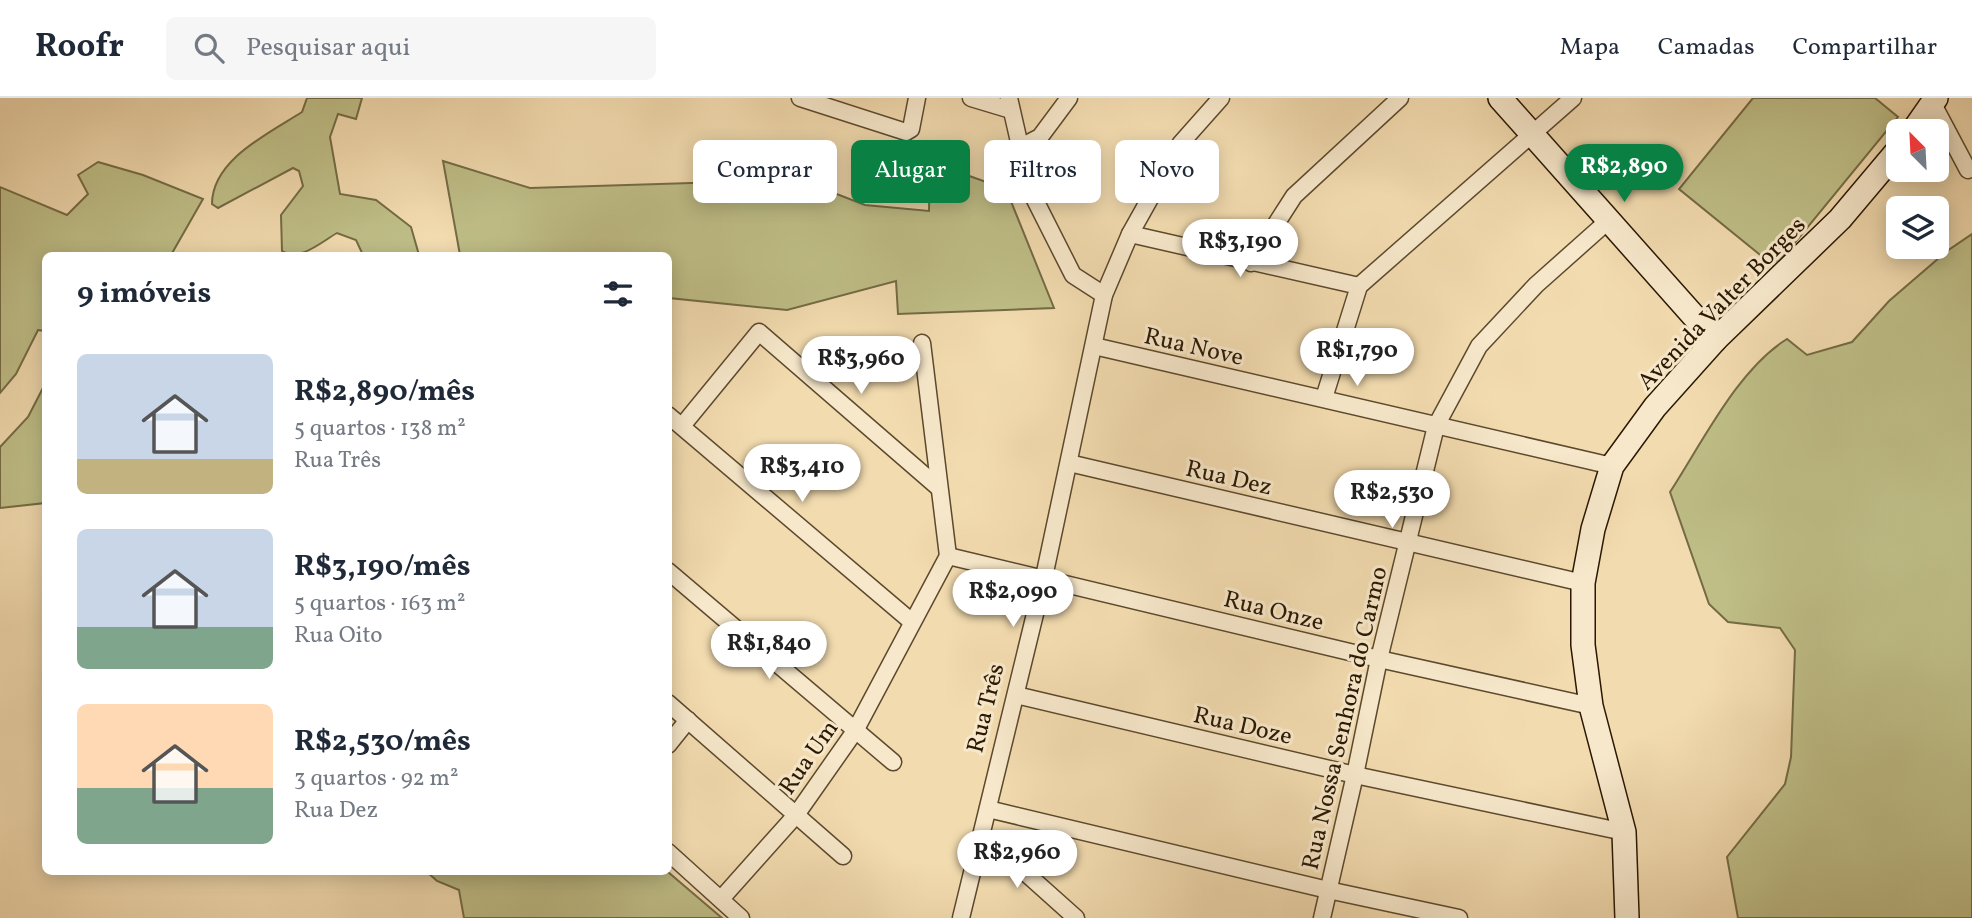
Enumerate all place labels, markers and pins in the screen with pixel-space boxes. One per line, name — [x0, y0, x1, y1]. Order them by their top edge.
pin: R$2,890 — [1559, 144, 1689, 204]
pin: R$3,190 — [1175, 220, 1305, 279]
pin: R$1,790 — [1292, 328, 1422, 388]
pin: R$3,960 — [796, 336, 926, 396]
pin: R$3,410 — [737, 444, 867, 504]
pin: R$2,530 — [1327, 470, 1457, 530]
pin: R$2,090 — [948, 570, 1078, 629]
pin: R$1,840 — [704, 622, 834, 681]
pin: R$2,960 — [952, 830, 1082, 890]

